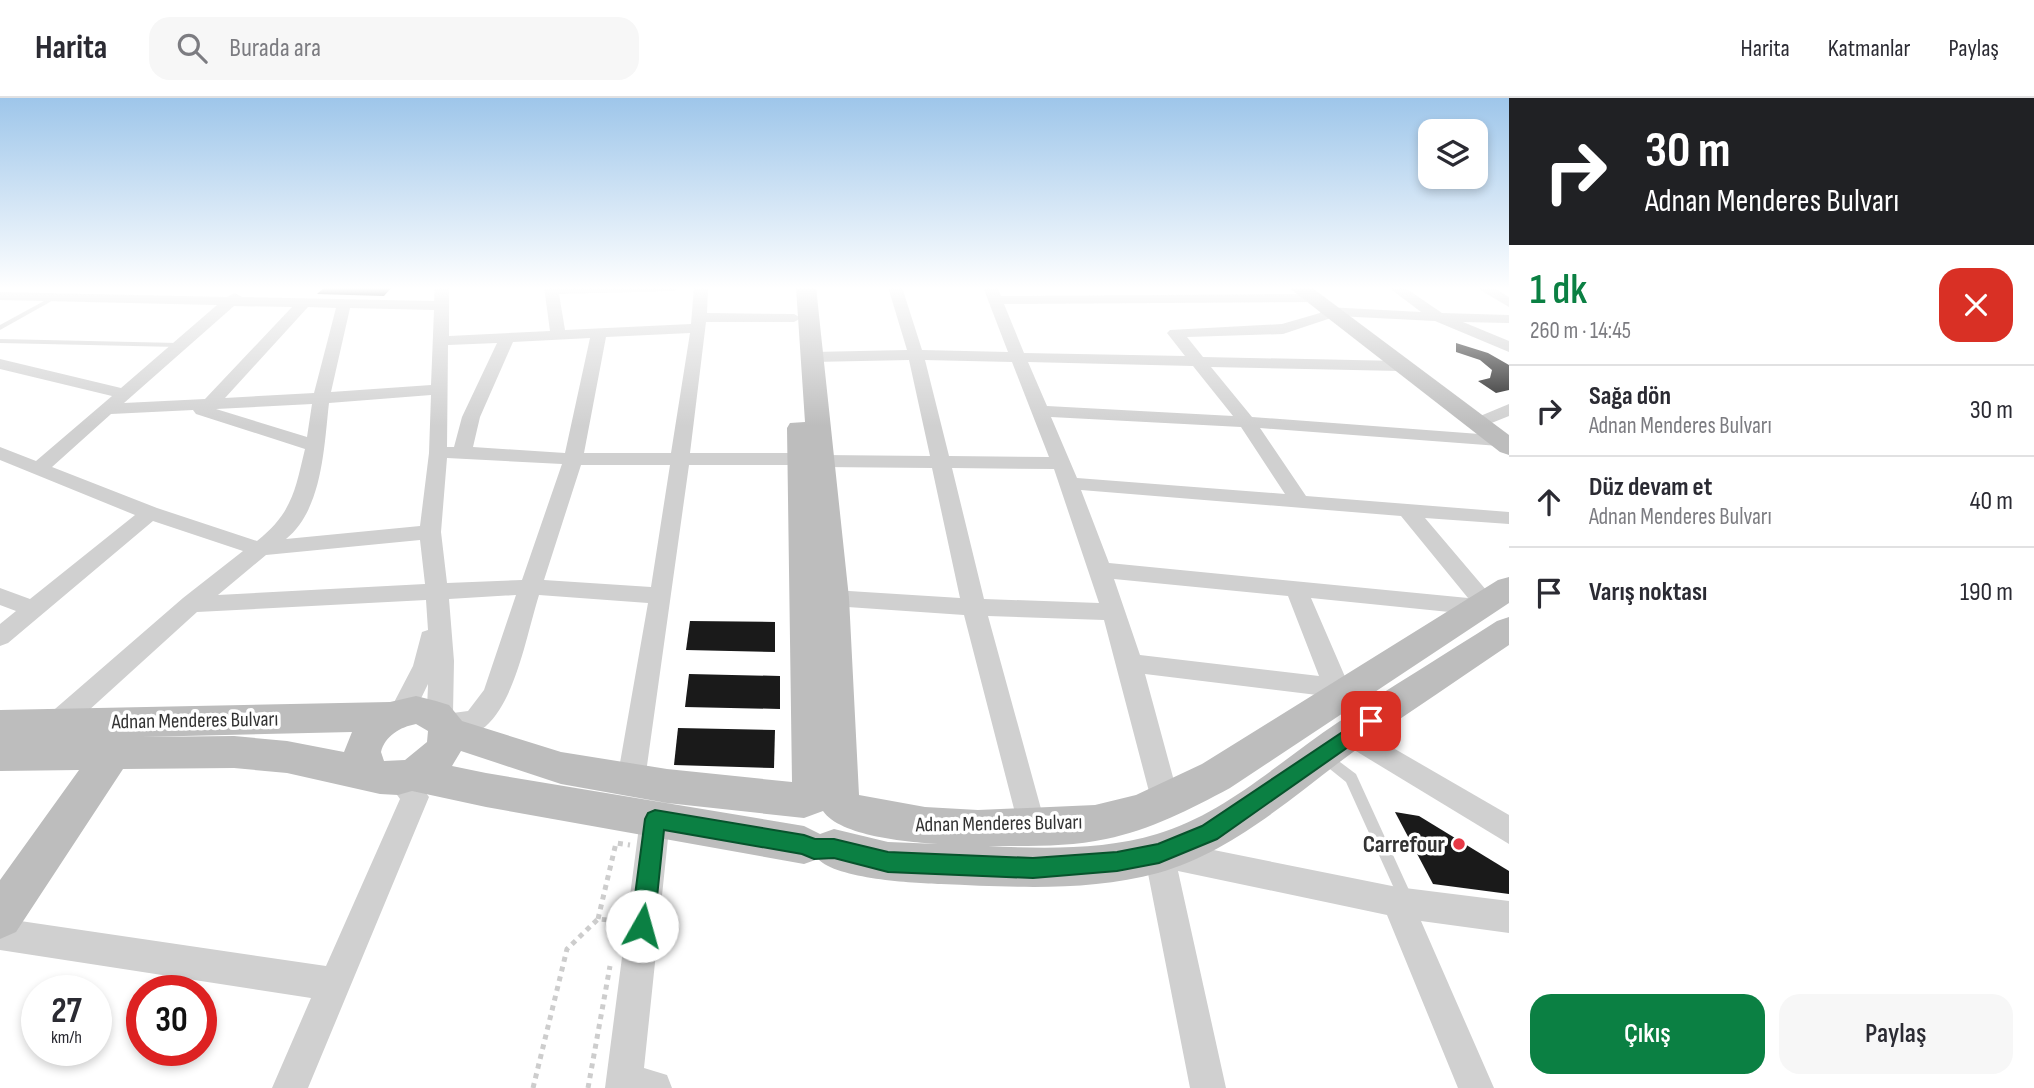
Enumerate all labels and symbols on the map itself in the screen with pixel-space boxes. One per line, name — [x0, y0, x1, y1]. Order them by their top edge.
pin — [1341, 691, 1401, 751]
street label: Adnan Menderes Bulvarı — [110, 707, 279, 734]
street label: Adnan Menderes Bulvarı — [914, 810, 1083, 837]
place label: Carrefour — [1363, 830, 1446, 859]
marker: Carrefour — [1451, 836, 1467, 852]
position arrow — [605, 889, 679, 963]
speed limit sign: 30 — [126, 975, 217, 1066]

